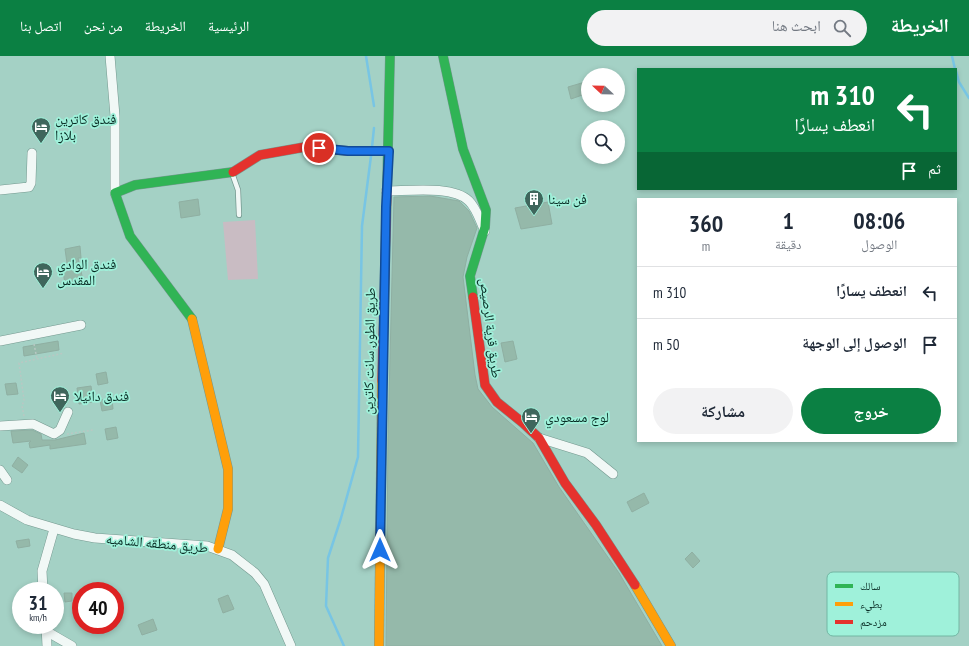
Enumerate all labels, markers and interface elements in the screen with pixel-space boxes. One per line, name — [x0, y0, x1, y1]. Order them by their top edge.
search box — [587, 10, 867, 46]
text: الخريطة — [891, 13, 949, 37]
text: ابحث هنا — [772, 16, 821, 35]
text: اتصل بنا — [20, 17, 62, 35]
text: من نحن — [84, 17, 123, 35]
text: الخريطة — [145, 17, 186, 35]
text: الرئيسية — [208, 17, 249, 35]
icon: search — [831, 17, 853, 39]
north arrow — [581, 68, 625, 112]
map controls — [581, 68, 625, 164]
text: 310 m — [811, 76, 875, 113]
icon: left — [889, 84, 941, 136]
place label: فندق كاترين بلازا — [55, 110, 117, 144]
text: انعطف يسارًا — [795, 113, 875, 136]
hotel icon: فندق كاترين بلازا — [30, 116, 52, 144]
button: search — [581, 120, 625, 164]
pin — [302, 131, 336, 165]
icon: arrive — [308, 137, 330, 159]
text: ثم — [928, 159, 941, 178]
icon: arrive — [898, 160, 920, 182]
building icon: فن سينا — [523, 188, 545, 216]
place label: فن سينا — [548, 190, 587, 208]
text: 1 — [783, 205, 794, 236]
text: 08:06 — [853, 205, 905, 236]
text: 360 — [689, 208, 723, 239]
text: دقيقة — [775, 236, 801, 253]
text: الوصول — [861, 236, 897, 253]
text: m — [702, 238, 710, 255]
place label: فندق الوادي المقدس — [57, 255, 116, 289]
hotel icon: فندق الوادي المقدس — [32, 261, 54, 289]
street label: طريق قرية الرصيص — [475, 277, 506, 379]
text: انعطف يسارًا — [836, 281, 907, 300]
icon: left — [919, 282, 941, 304]
text: 310 m — [653, 283, 686, 302]
street label: طريق الطور, سانت كاترين — [359, 287, 380, 415]
text: الوصول إلى الوجهة — [802, 333, 907, 352]
icon: arrive — [919, 334, 941, 356]
text: 50 m — [653, 335, 679, 354]
hotel icon: فندق دانيلا — [49, 385, 71, 413]
place label: فندق دانيلا — [74, 387, 129, 405]
button: مشاركة — [653, 388, 793, 434]
button: خروج — [801, 388, 941, 434]
hotel icon: لوج مسعودي — [520, 406, 542, 434]
place label: لوج مسعودي — [545, 408, 609, 429]
position arrow — [359, 529, 401, 571]
street label: طريق منطقه الشاميه — [105, 530, 209, 557]
legend — [827, 572, 959, 636]
text: سالك — [860, 579, 880, 593]
speed limit sign: 40 — [72, 582, 124, 634]
text: 31 — [28, 590, 48, 616]
text: بطيء — [860, 597, 882, 613]
text: km/h — [29, 611, 47, 624]
text: مزدحم — [860, 615, 887, 630]

